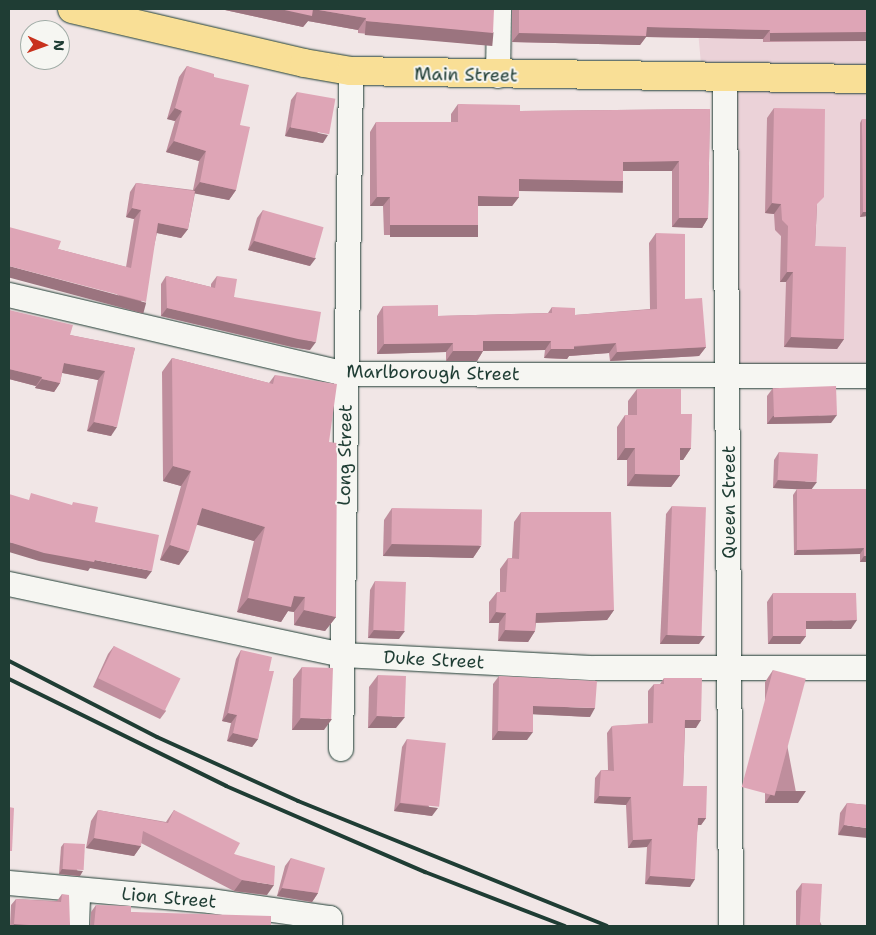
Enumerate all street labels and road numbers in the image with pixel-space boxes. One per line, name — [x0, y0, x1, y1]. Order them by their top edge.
street label: Main Street — [414, 63, 518, 87]
street label: Marlborough Street — [346, 361, 520, 385]
street label: Long Street — [333, 404, 357, 506]
street label: Queen Street — [718, 445, 740, 559]
street label: Duke Street — [383, 647, 485, 673]
street label: Lion Street — [121, 883, 217, 913]

